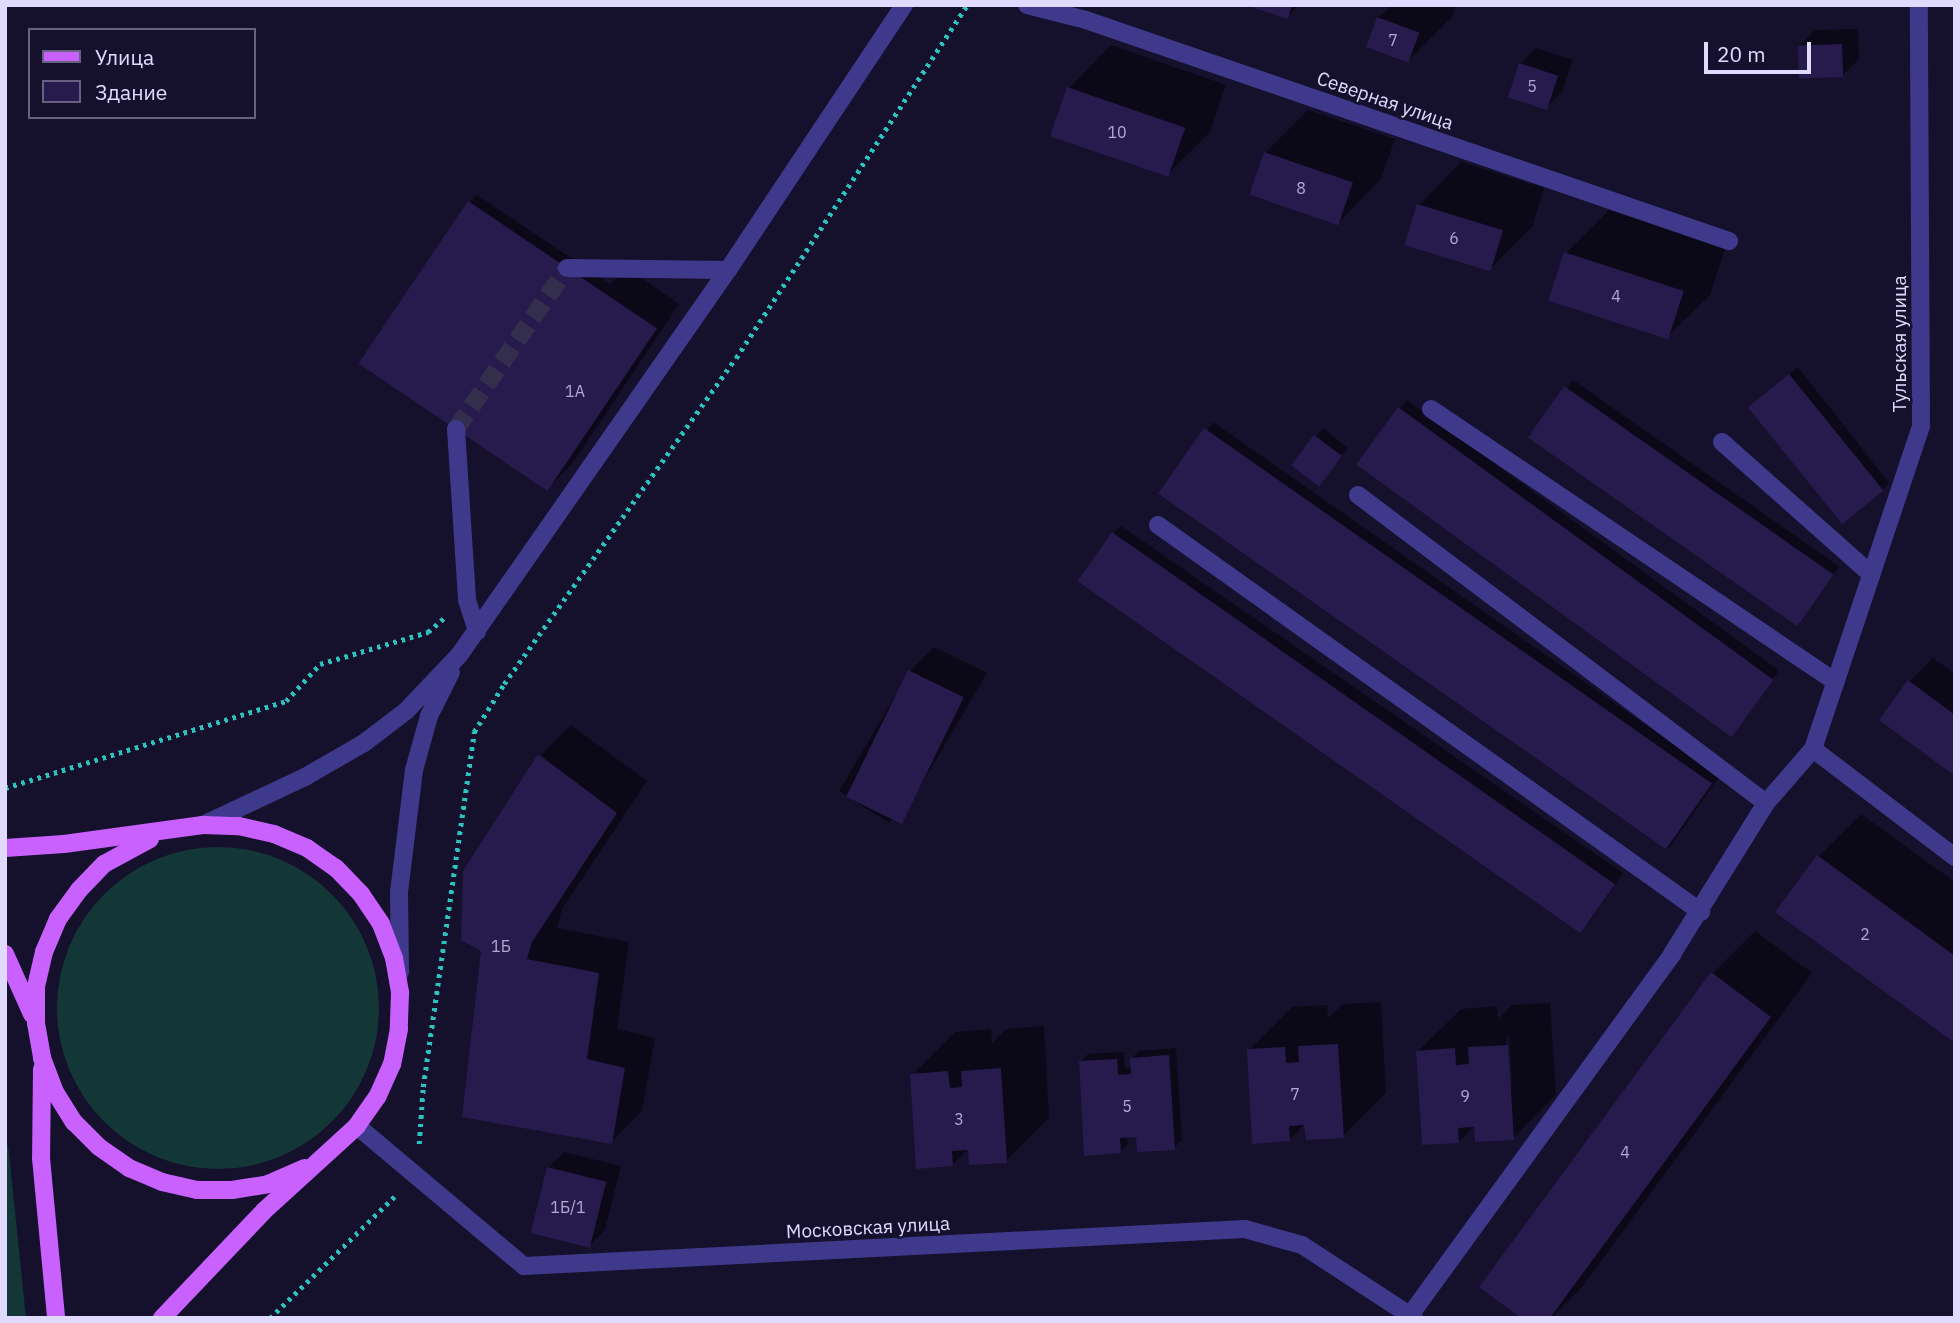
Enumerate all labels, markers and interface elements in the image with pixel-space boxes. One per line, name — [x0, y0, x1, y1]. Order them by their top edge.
legend — [28, 28, 256, 119]
scale bar — [1708, 28, 1815, 72]
house number: 7 — [1388, 30, 1398, 50]
text: 20 m — [1717, 40, 1766, 68]
text: Улица — [95, 43, 154, 71]
street label: Северная улица — [1314, 67, 1456, 135]
house number: 5 — [1527, 76, 1537, 96]
text: Здание — [95, 78, 167, 106]
house number: 10 — [1107, 122, 1127, 142]
house number: 8 — [1296, 178, 1306, 198]
house number: 6 — [1449, 228, 1459, 248]
street label: Тульская улица — [1889, 275, 1911, 413]
house number: 4 — [1611, 286, 1621, 306]
house number: 1А — [565, 381, 585, 401]
house number: 2 — [1860, 924, 1870, 944]
house number: 1Б — [491, 936, 511, 956]
house number: 7 — [1290, 1084, 1300, 1104]
house number: 9 — [1460, 1086, 1470, 1106]
house number: 5 — [1122, 1096, 1132, 1116]
house number: 3 — [954, 1109, 964, 1129]
house number: 4 — [1620, 1142, 1630, 1162]
house number: 1Б/1 — [550, 1197, 586, 1217]
street label: Московская улица — [785, 1212, 951, 1244]

